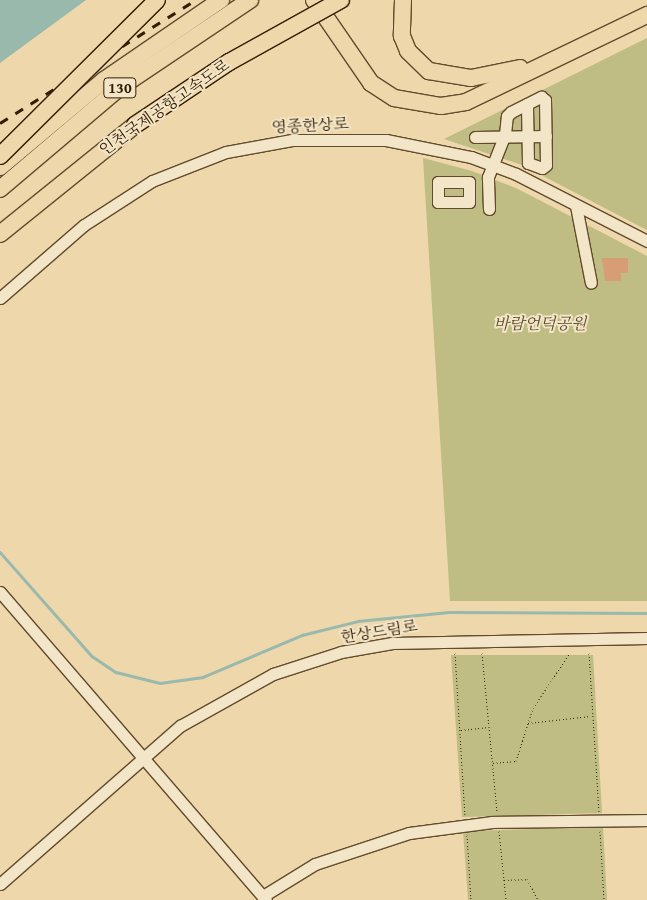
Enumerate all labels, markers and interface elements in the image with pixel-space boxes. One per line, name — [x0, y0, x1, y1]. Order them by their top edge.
street label: 인천국제공항고속도로 — [95, 55, 233, 159]
road number: 130 — [102, 76, 138, 100]
street label: 영종한상로 — [271, 113, 349, 137]
park label: 바람언덕공원 — [494, 313, 586, 333]
street label: 한상드림로 — [339, 615, 419, 647]

